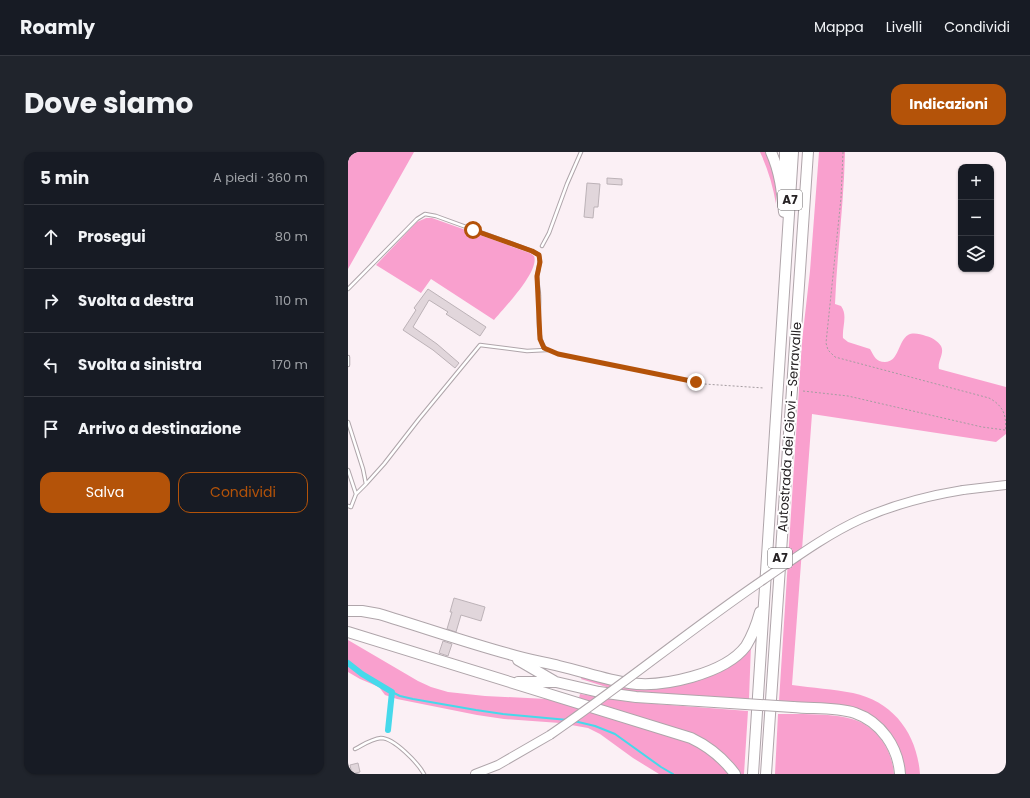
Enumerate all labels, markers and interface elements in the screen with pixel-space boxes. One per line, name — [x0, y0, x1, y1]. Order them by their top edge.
text: Roamly — [20, 14, 95, 41]
text: Mappa — [814, 17, 864, 37]
text: Livelli — [886, 17, 922, 37]
text: Condividi — [944, 17, 1010, 37]
text: Dove siamo — [24, 84, 193, 123]
button: Indicazioni — [891, 84, 1006, 125]
map controls — [958, 164, 994, 272]
button: + — [958, 164, 994, 200]
text: 5 min — [40, 166, 89, 190]
text: A piedi · 360 m — [213, 168, 308, 187]
road number: A7 — [778, 190, 802, 210]
button: − — [958, 200, 994, 236]
route start — [464, 221, 482, 239]
icon: ahead — [40, 226, 62, 248]
text: Prosegui — [78, 226, 146, 247]
text: 80 m — [275, 227, 308, 246]
button: layers — [958, 236, 994, 272]
icon: right — [40, 290, 62, 312]
text: Svolta a destra — [78, 290, 194, 311]
text: 110 m — [275, 291, 308, 310]
street label: Autostrada dei Giovi - Serravalle — [773, 321, 806, 533]
icon: left — [40, 354, 62, 376]
text: Svolta a sinistra — [78, 354, 202, 375]
text: 170 m — [272, 355, 308, 374]
route end — [687, 373, 705, 391]
icon: arrive — [40, 418, 62, 440]
text: Arrivo a destinazione — [78, 418, 241, 439]
button: Salva — [40, 472, 170, 513]
button: Condividi — [178, 472, 308, 513]
road number: A7 — [768, 548, 792, 568]

